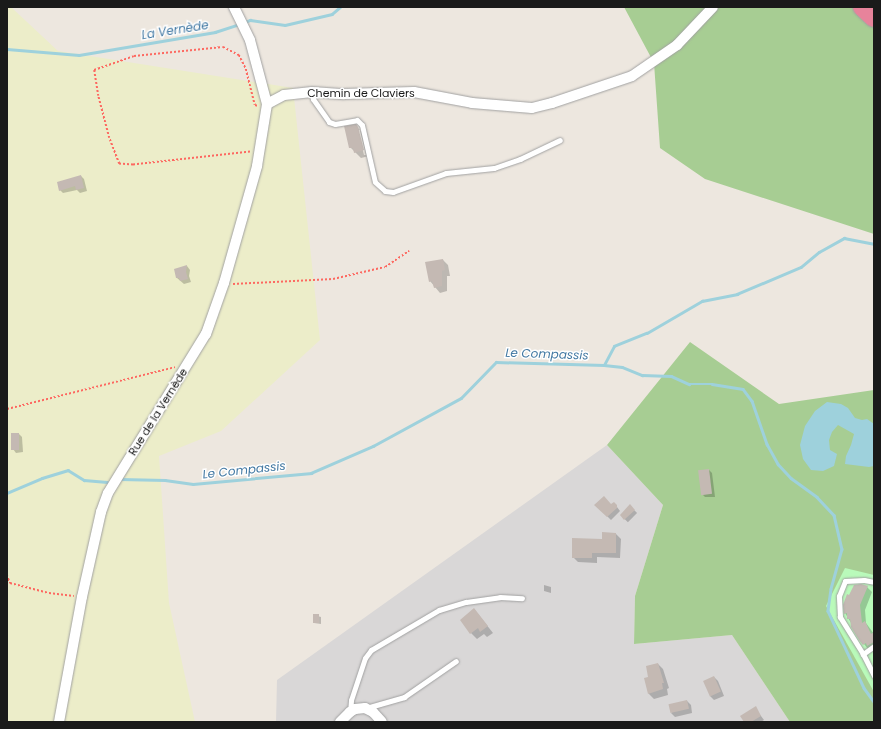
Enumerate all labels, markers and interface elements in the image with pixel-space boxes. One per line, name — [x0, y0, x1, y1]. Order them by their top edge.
water label: La Vernède — [141, 18, 209, 42]
street label: Chemin de Claviers — [307, 86, 415, 100]
water label: Le Compassis — [505, 345, 589, 363]
street label: Rue de la Vernède — [126, 366, 190, 458]
water label: Le Compassis — [202, 458, 286, 482]

